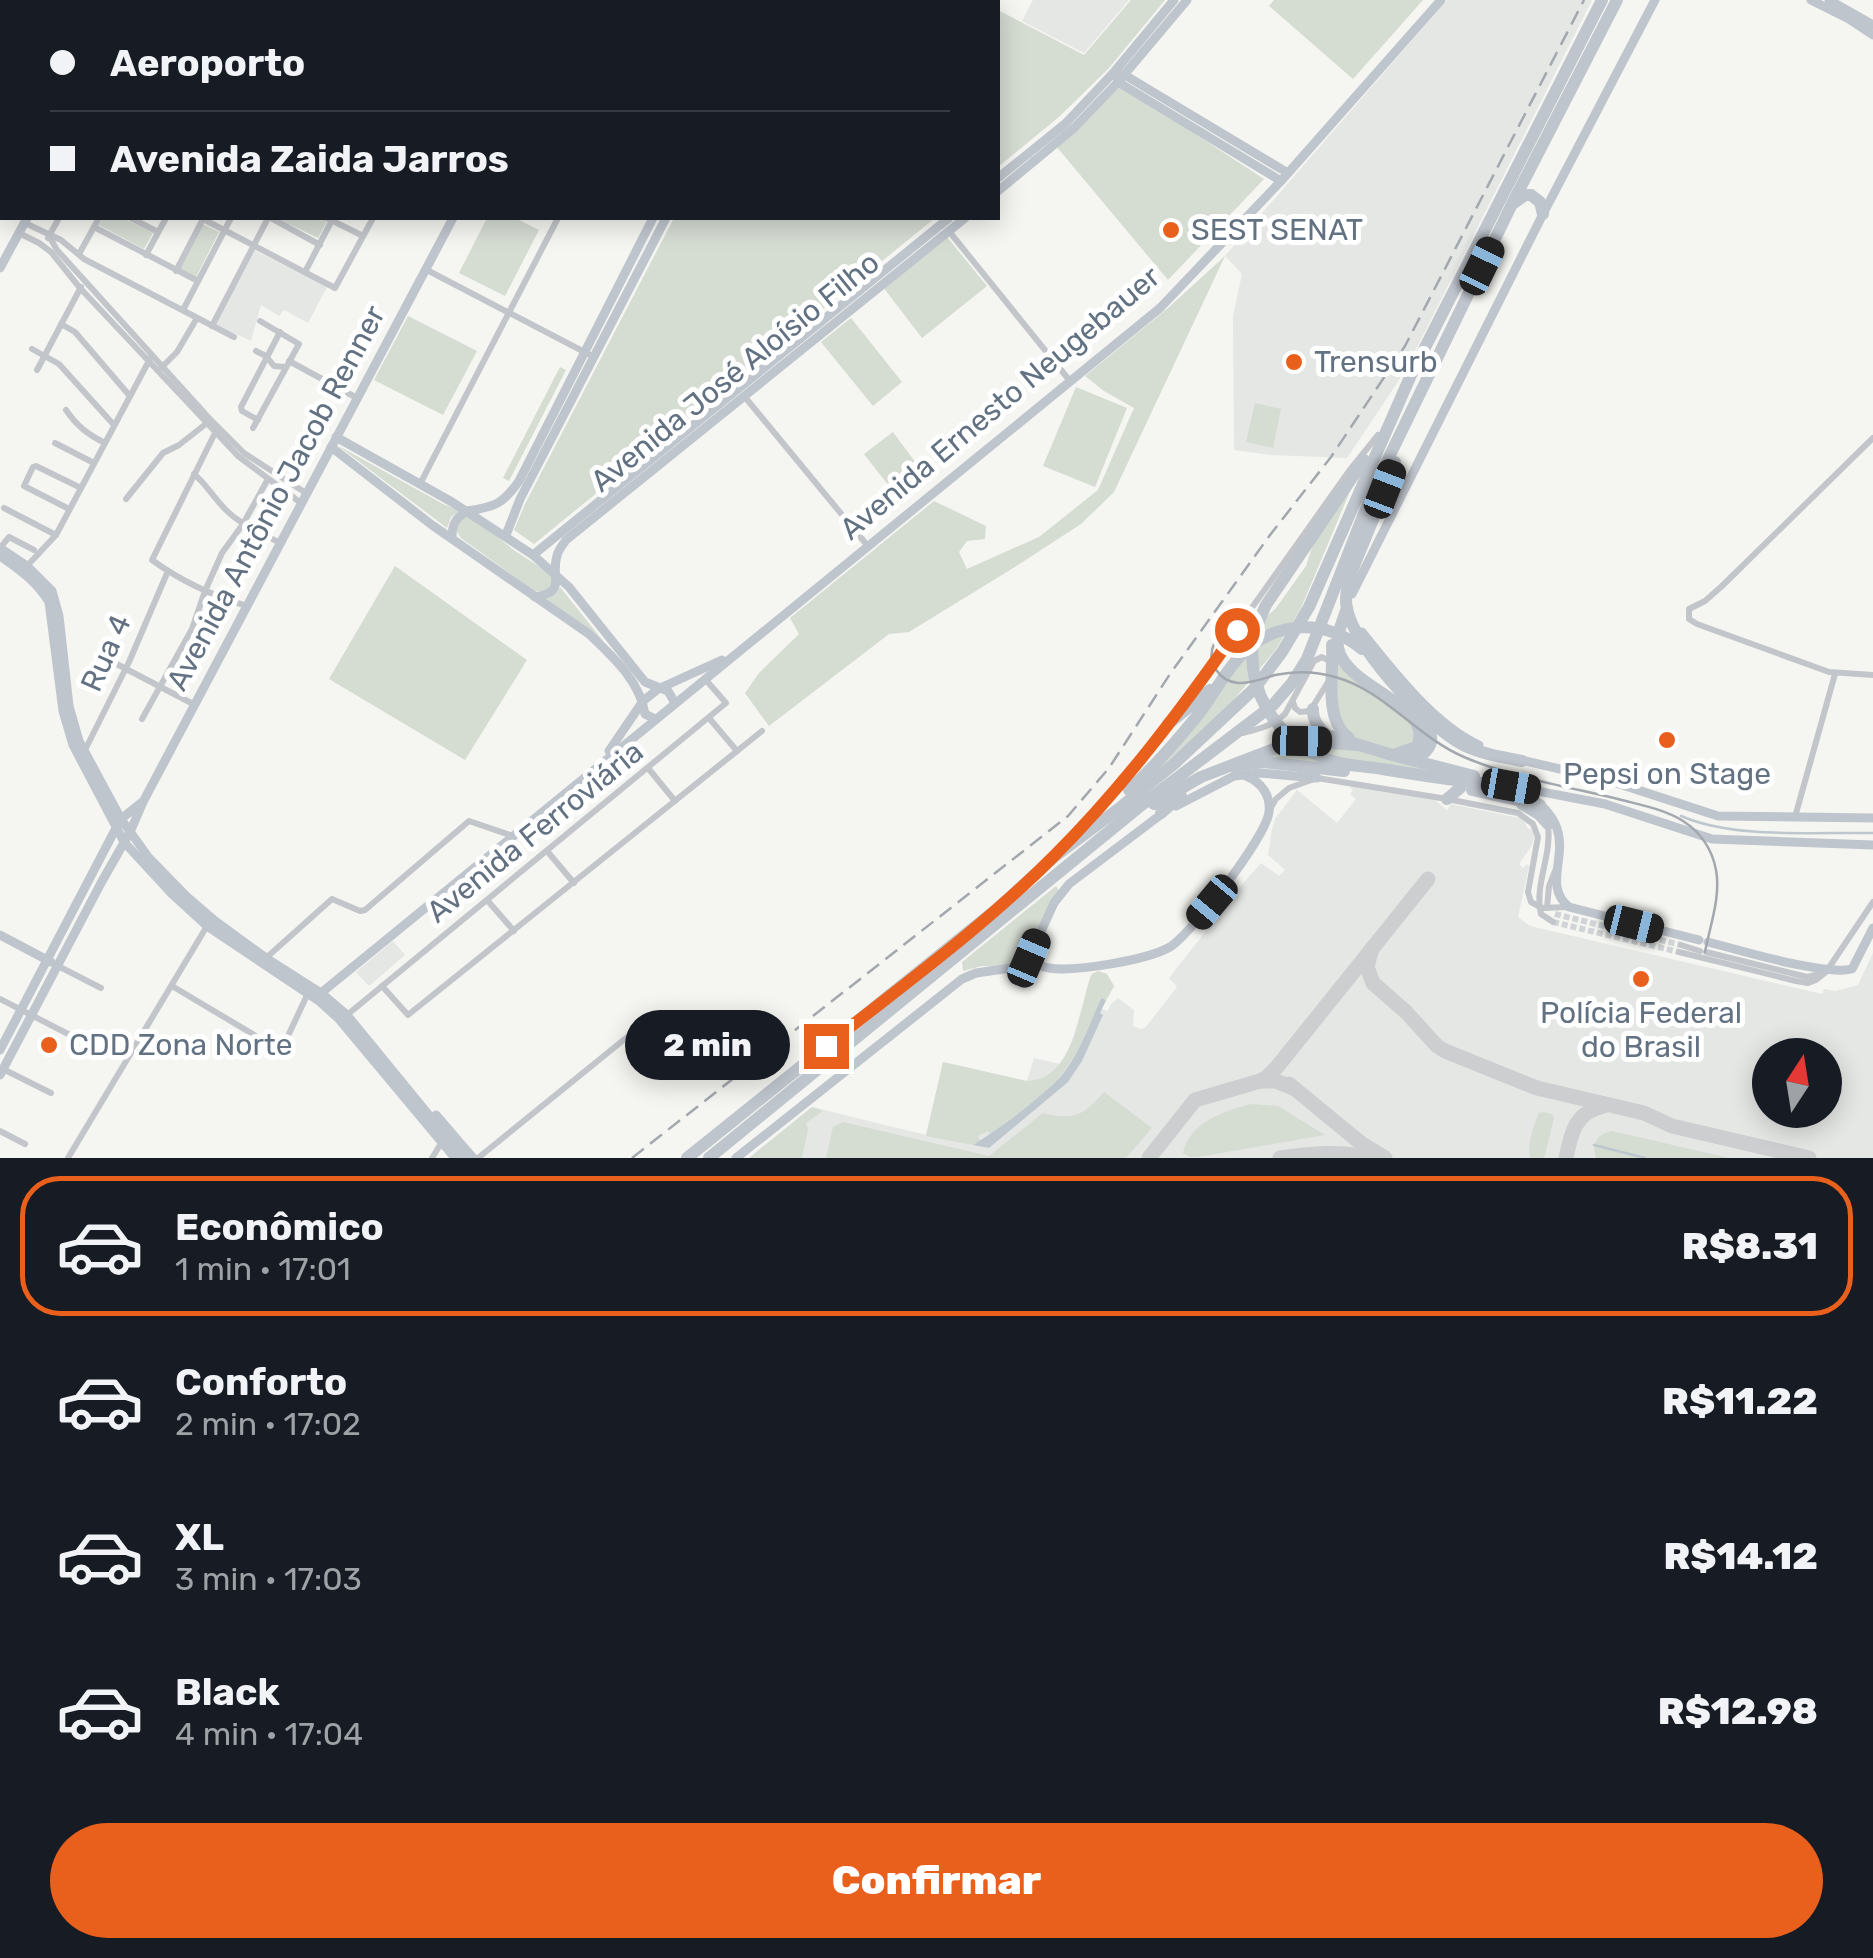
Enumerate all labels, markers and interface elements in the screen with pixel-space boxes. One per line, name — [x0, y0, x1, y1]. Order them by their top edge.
text: Aeroporto — [110, 40, 305, 86]
text: Avenida Zaida Jarros — [110, 136, 509, 182]
place label: SEST SENAT — [1191, 212, 1363, 248]
marker: SEST SENAT — [1160, 219, 1182, 241]
car — [1455, 232, 1509, 300]
street label: Avenida José Aloísio Filho — [584, 245, 886, 499]
street label: Avenida Ernesto Neugebauer — [833, 258, 1168, 547]
street label: Avenida Antônio Jacob Renner — [159, 299, 393, 697]
place label: Trensurb — [1314, 344, 1438, 380]
marker: Trensurb — [1283, 351, 1305, 373]
car — [1360, 456, 1410, 522]
route start — [1215, 608, 1260, 653]
street label: Rua 4 — [73, 609, 139, 697]
car — [1272, 725, 1332, 757]
marker: Pepsi on Stage — [1656, 729, 1678, 751]
street label: Avenida Ferroviária — [420, 734, 650, 930]
place label: Pepsi on Stage — [1563, 756, 1771, 792]
car — [1479, 766, 1543, 806]
car — [1181, 869, 1243, 935]
car — [1601, 902, 1667, 946]
car — [1003, 925, 1055, 991]
marker: Polícia Federal do Brasil — [1630, 968, 1652, 990]
place label: Polícia Federal do Brasil — [1540, 995, 1742, 1065]
callout: 2 min — [626, 1011, 791, 1081]
route end — [804, 1024, 849, 1069]
text: 2 min — [663, 1026, 752, 1064]
place label: CDD Zona Norte — [69, 1027, 293, 1063]
marker: CDD Zona Norte — [38, 1034, 60, 1056]
north arrow — [1752, 1038, 1842, 1128]
map controls — [1752, 1038, 1842, 1128]
icon: car — [55, 1201, 145, 1291]
text: Econômico — [175, 1204, 384, 1250]
text: R$8.31 — [1682, 1223, 1818, 1269]
text: 1 min · 17:01 — [175, 1250, 351, 1288]
icon: car — [55, 1356, 145, 1446]
text: Conforto — [175, 1359, 347, 1405]
text: R$11.22 — [1662, 1378, 1818, 1424]
text: 2 min · 17:02 — [175, 1405, 361, 1443]
icon: car — [55, 1511, 145, 1601]
text: XL — [175, 1514, 224, 1560]
text: R$14.12 — [1663, 1533, 1818, 1579]
text: 3 min · 17:03 — [175, 1560, 362, 1598]
icon: car — [55, 1666, 145, 1756]
text: Black — [175, 1669, 280, 1715]
text: R$12.98 — [1658, 1688, 1818, 1734]
text: 4 min · 17:04 — [175, 1715, 363, 1753]
button: Confirmar — [50, 1823, 1823, 1938]

